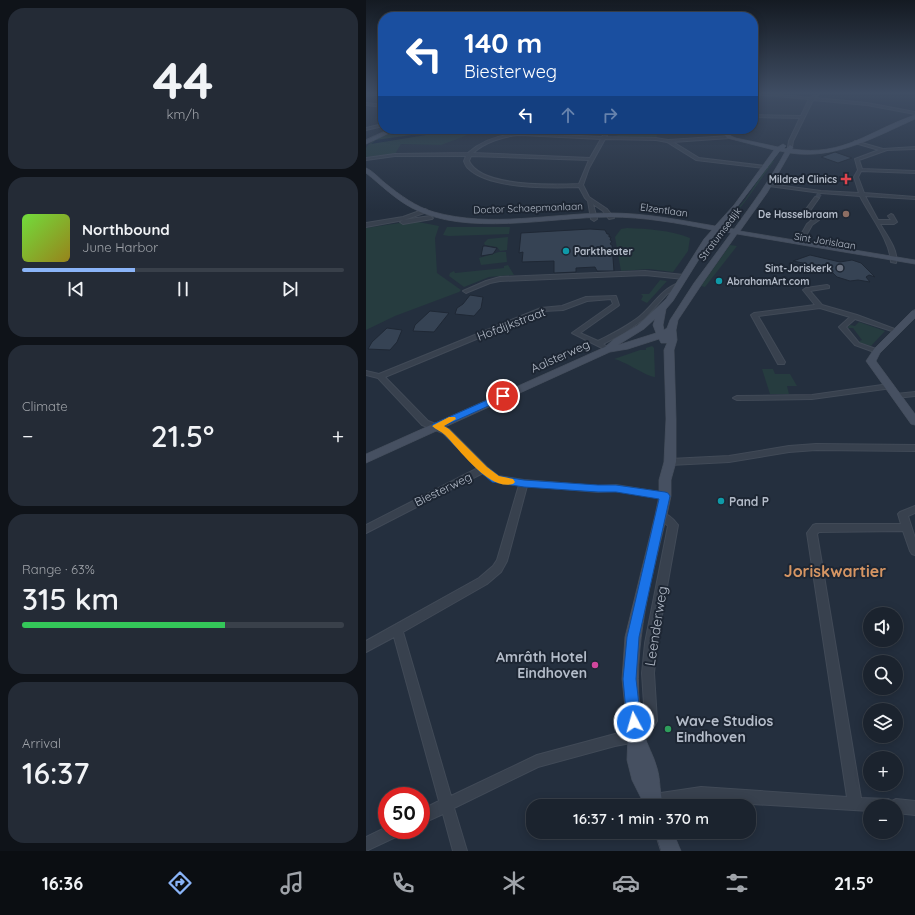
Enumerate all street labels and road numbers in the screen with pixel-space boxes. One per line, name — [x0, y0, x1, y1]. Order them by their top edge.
street label: Doctor Schaepmanlaan — [473, 200, 583, 216]
street label: Elzentlaan — [639, 200, 689, 220]
street label: Stratumsedijk — [696, 205, 744, 263]
street label: Sint Jorislaan — [793, 230, 857, 252]
street label: Hofdijkstraat — [475, 304, 547, 344]
street label: Aalsterweg — [528, 336, 592, 376]
street label: Biesterweg — [412, 469, 474, 509]
street label: Leenderweg — [641, 585, 671, 667]

